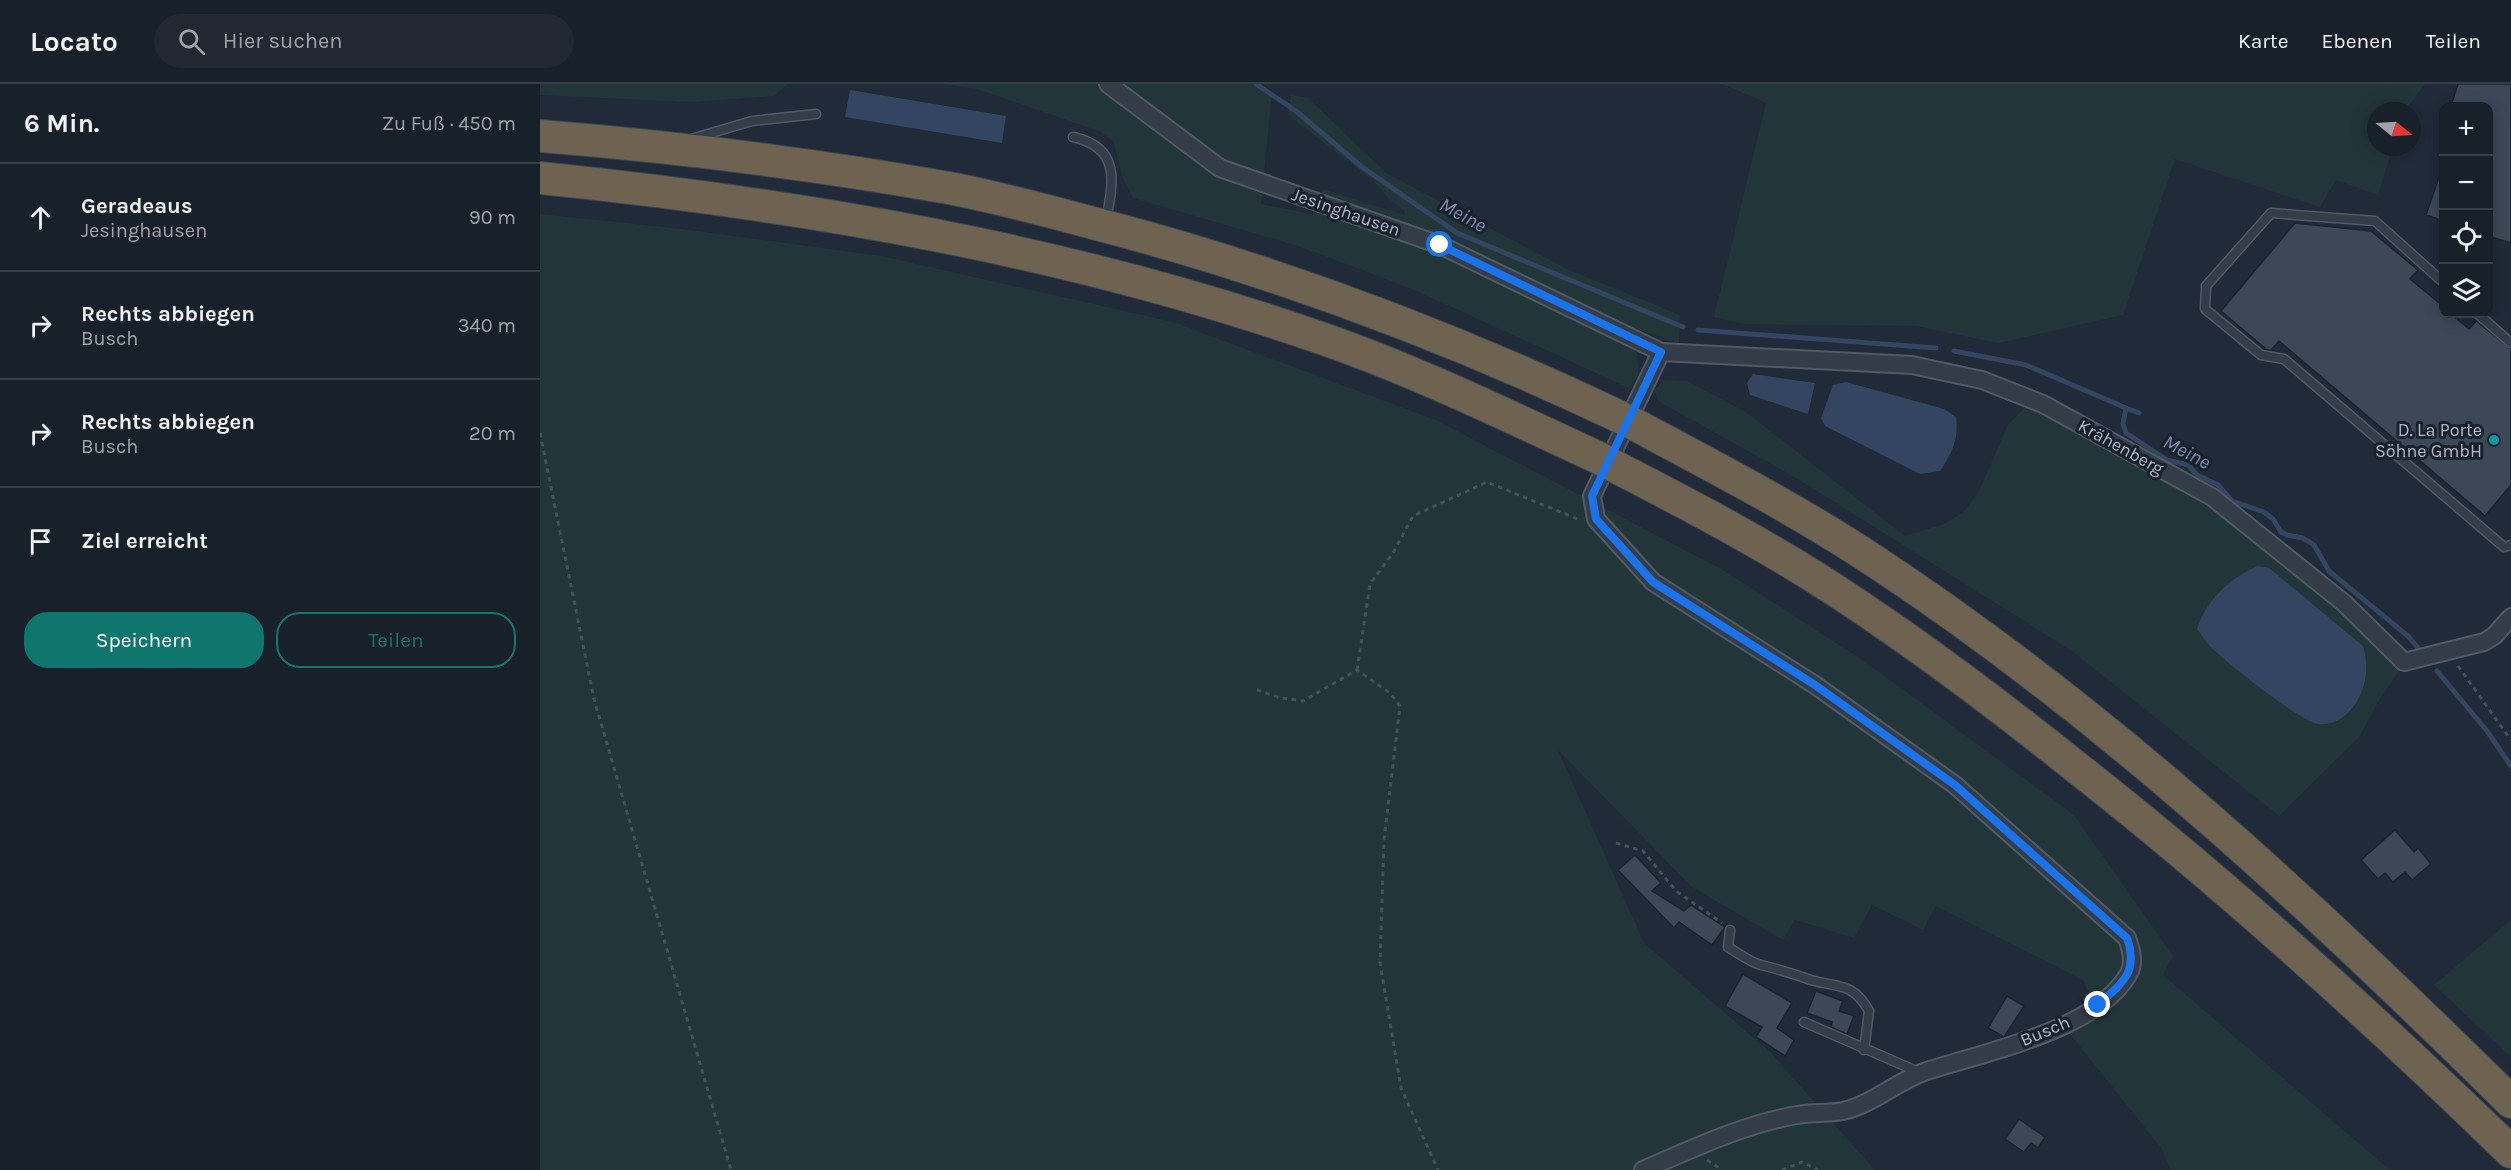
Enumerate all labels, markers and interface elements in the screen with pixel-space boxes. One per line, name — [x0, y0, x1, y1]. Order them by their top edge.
search box — [154, 14, 574, 68]
text: Locato — [30, 25, 118, 58]
icon: search — [175, 25, 208, 58]
text: Hier suchen — [223, 28, 343, 54]
text: Karte — [2238, 29, 2289, 53]
text: Ebenen — [2322, 29, 2393, 53]
text: Teilen — [2426, 29, 2481, 53]
north arrow — [2367, 102, 2421, 156]
map controls — [2439, 102, 2493, 318]
button: + — [2439, 102, 2493, 156]
text: 6 Min. — [24, 108, 99, 139]
text: Zu Fuß · 450 m — [382, 112, 516, 135]
button: − — [2439, 156, 2493, 210]
street label: Jesinghausen — [1289, 183, 1403, 241]
text: Geradeaus — [81, 193, 193, 219]
water label: Meine — [1436, 193, 1490, 237]
icon: ahead — [24, 201, 57, 234]
text: 90 m — [469, 206, 516, 229]
button: locate — [2439, 210, 2493, 264]
text: Jesinghausen — [81, 219, 207, 242]
route start — [1426, 231, 1452, 257]
button: layers — [2439, 264, 2493, 318]
text: Rechts abbiegen — [81, 301, 255, 327]
icon: right — [24, 309, 57, 342]
text: 340 m — [458, 314, 516, 337]
text: Busch — [81, 327, 138, 350]
text: Rechts abbiegen — [81, 409, 255, 435]
street label: Krähenberg — [2074, 414, 2168, 480]
icon: right — [24, 417, 57, 450]
place label: D. La Porte Söhne GmbH — [2375, 419, 2482, 462]
text: 20 m — [469, 422, 516, 445]
water label: Meine — [2160, 430, 2214, 474]
marker: D. La Porte Söhne GmbH — [2487, 433, 2501, 447]
text: Busch — [81, 435, 138, 458]
icon: arrive — [24, 525, 57, 558]
text: Ziel erreicht — [81, 528, 208, 554]
button: Speichern — [24, 612, 264, 668]
button: Teilen — [276, 612, 516, 668]
route end — [2084, 991, 2110, 1017]
street label: Busch — [2017, 1011, 2073, 1051]

